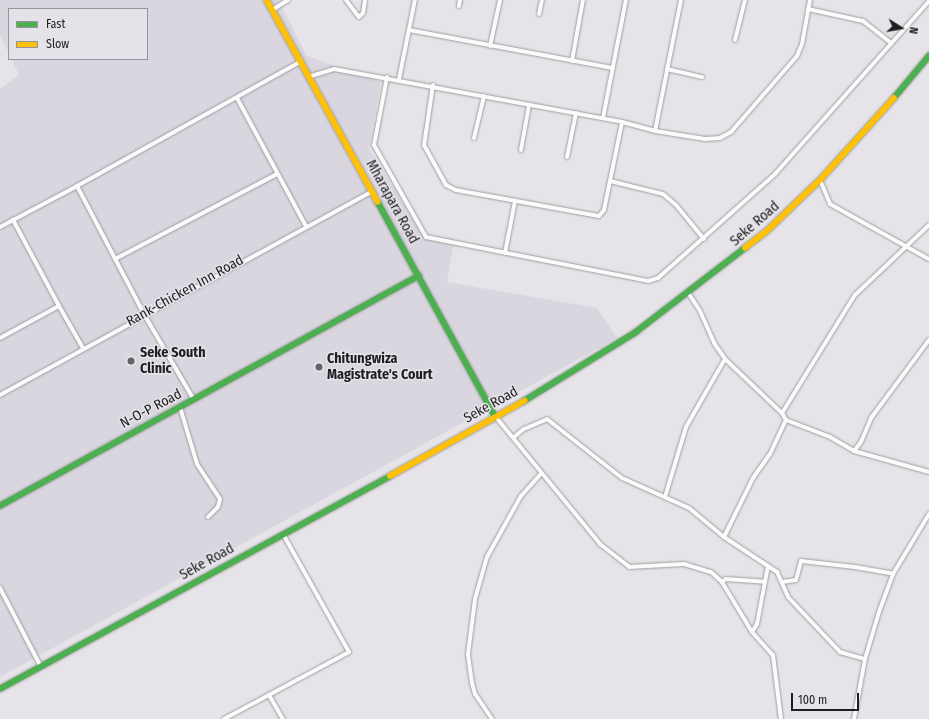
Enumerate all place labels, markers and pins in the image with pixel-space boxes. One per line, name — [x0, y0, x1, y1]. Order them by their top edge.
place label: Seke South Clinic — [140, 345, 206, 378]
place label: Chitungwiza Magistrate's Court — [327, 351, 433, 384]
marker: Seke South Clinic — [125, 355, 137, 367]
marker: Chitungwiza Magistrate's Court — [314, 362, 324, 372]

